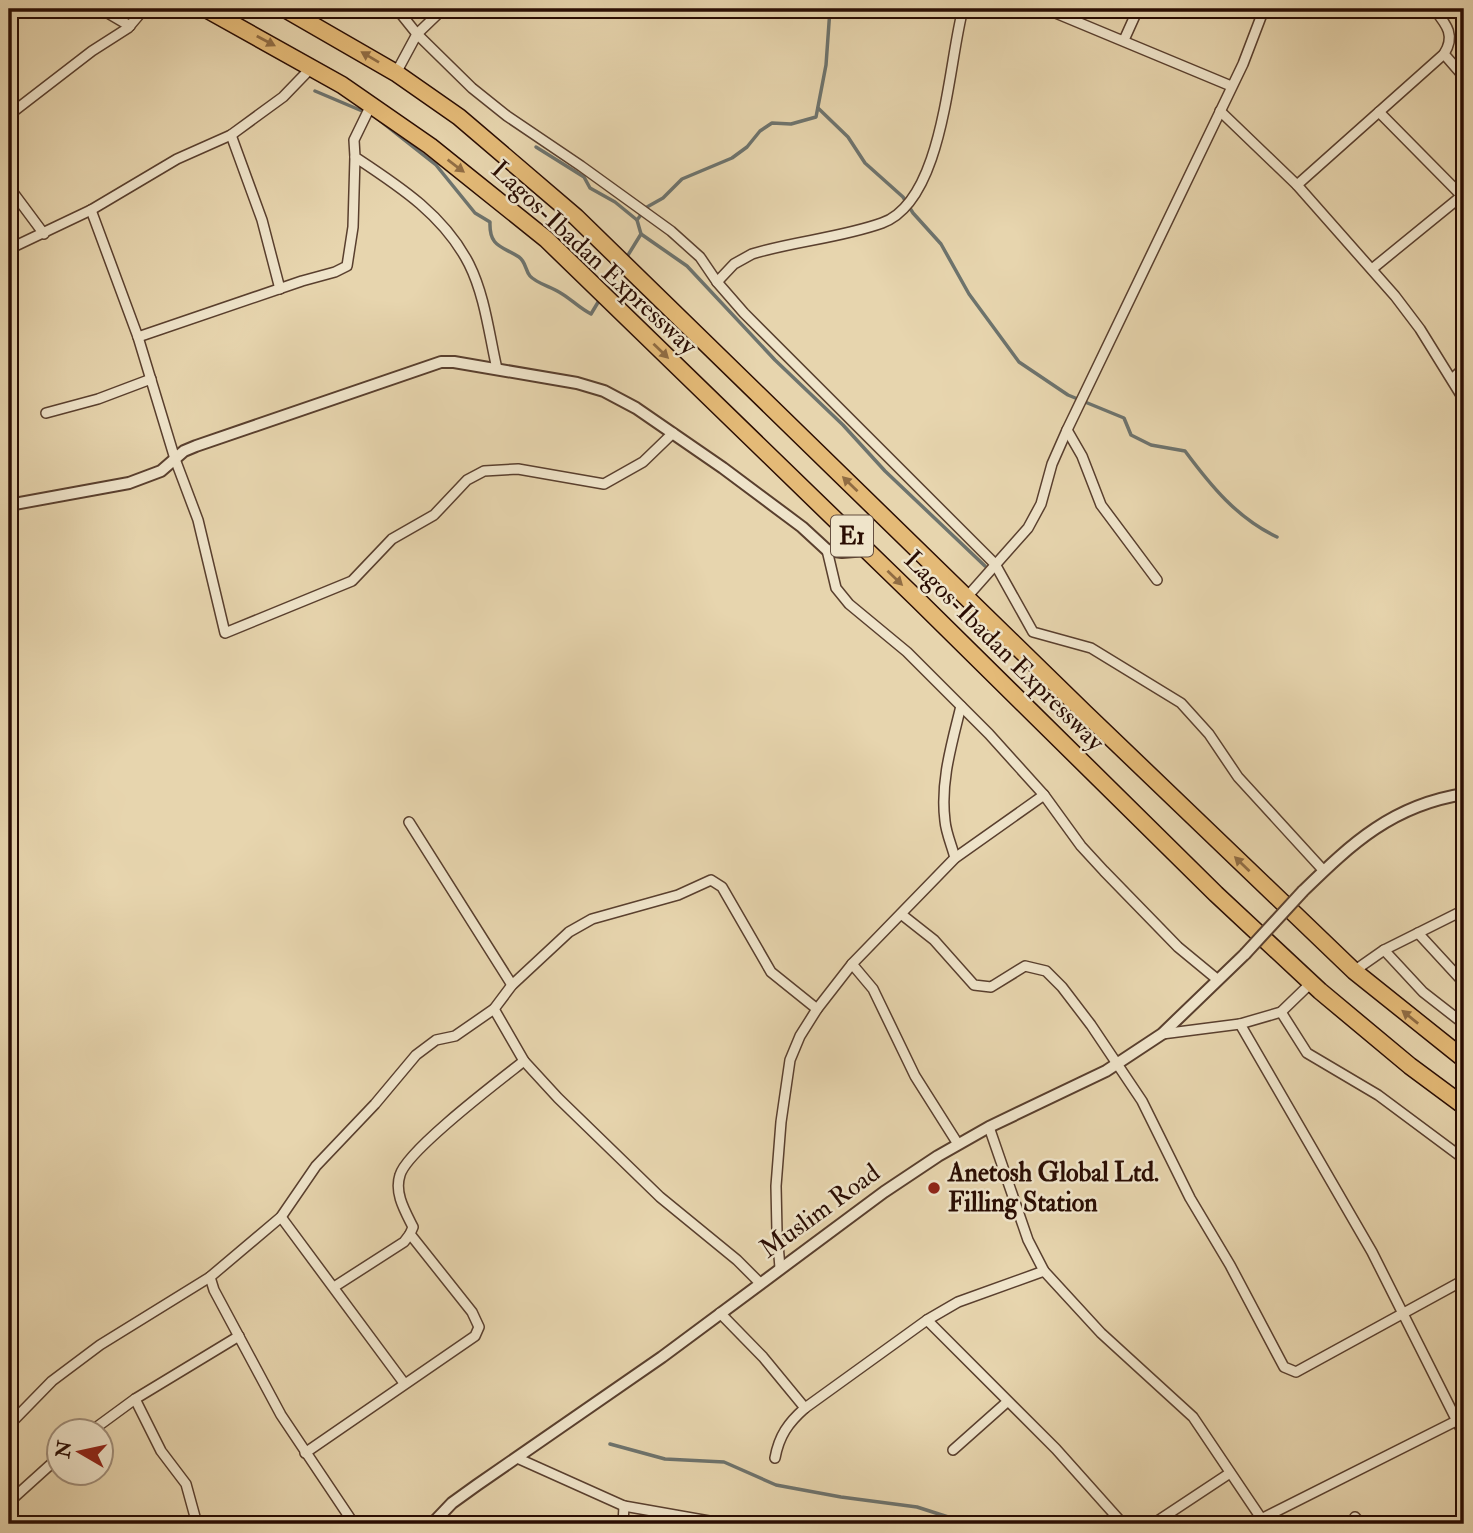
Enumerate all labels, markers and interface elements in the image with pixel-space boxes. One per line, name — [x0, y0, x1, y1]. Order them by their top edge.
one-way arrow — [256, 35, 276, 47]
one-way arrow — [360, 51, 379, 64]
street label: Lagos-Ibadan Expressway — [483, 154, 704, 363]
one-way arrow — [447, 158, 465, 172]
one-way arrow — [652, 343, 669, 360]
one-way arrow — [841, 476, 858, 493]
road number: E1 — [831, 516, 873, 556]
street label: Lagos-Ibadan Expressway — [896, 544, 1111, 759]
one-way arrow — [886, 569, 903, 585]
one-way arrow — [1234, 855, 1251, 872]
one-way arrow — [1402, 1010, 1419, 1025]
street label: Muslim Road — [754, 1157, 886, 1265]
place label: Anetosh Global Ltd. Filling Station — [947, 1157, 1159, 1220]
marker: Anetosh Global Ltd. Filling Station — [926, 1180, 942, 1196]
north arrow — [46, 1418, 116, 1488]
text: N — [51, 1438, 78, 1461]

